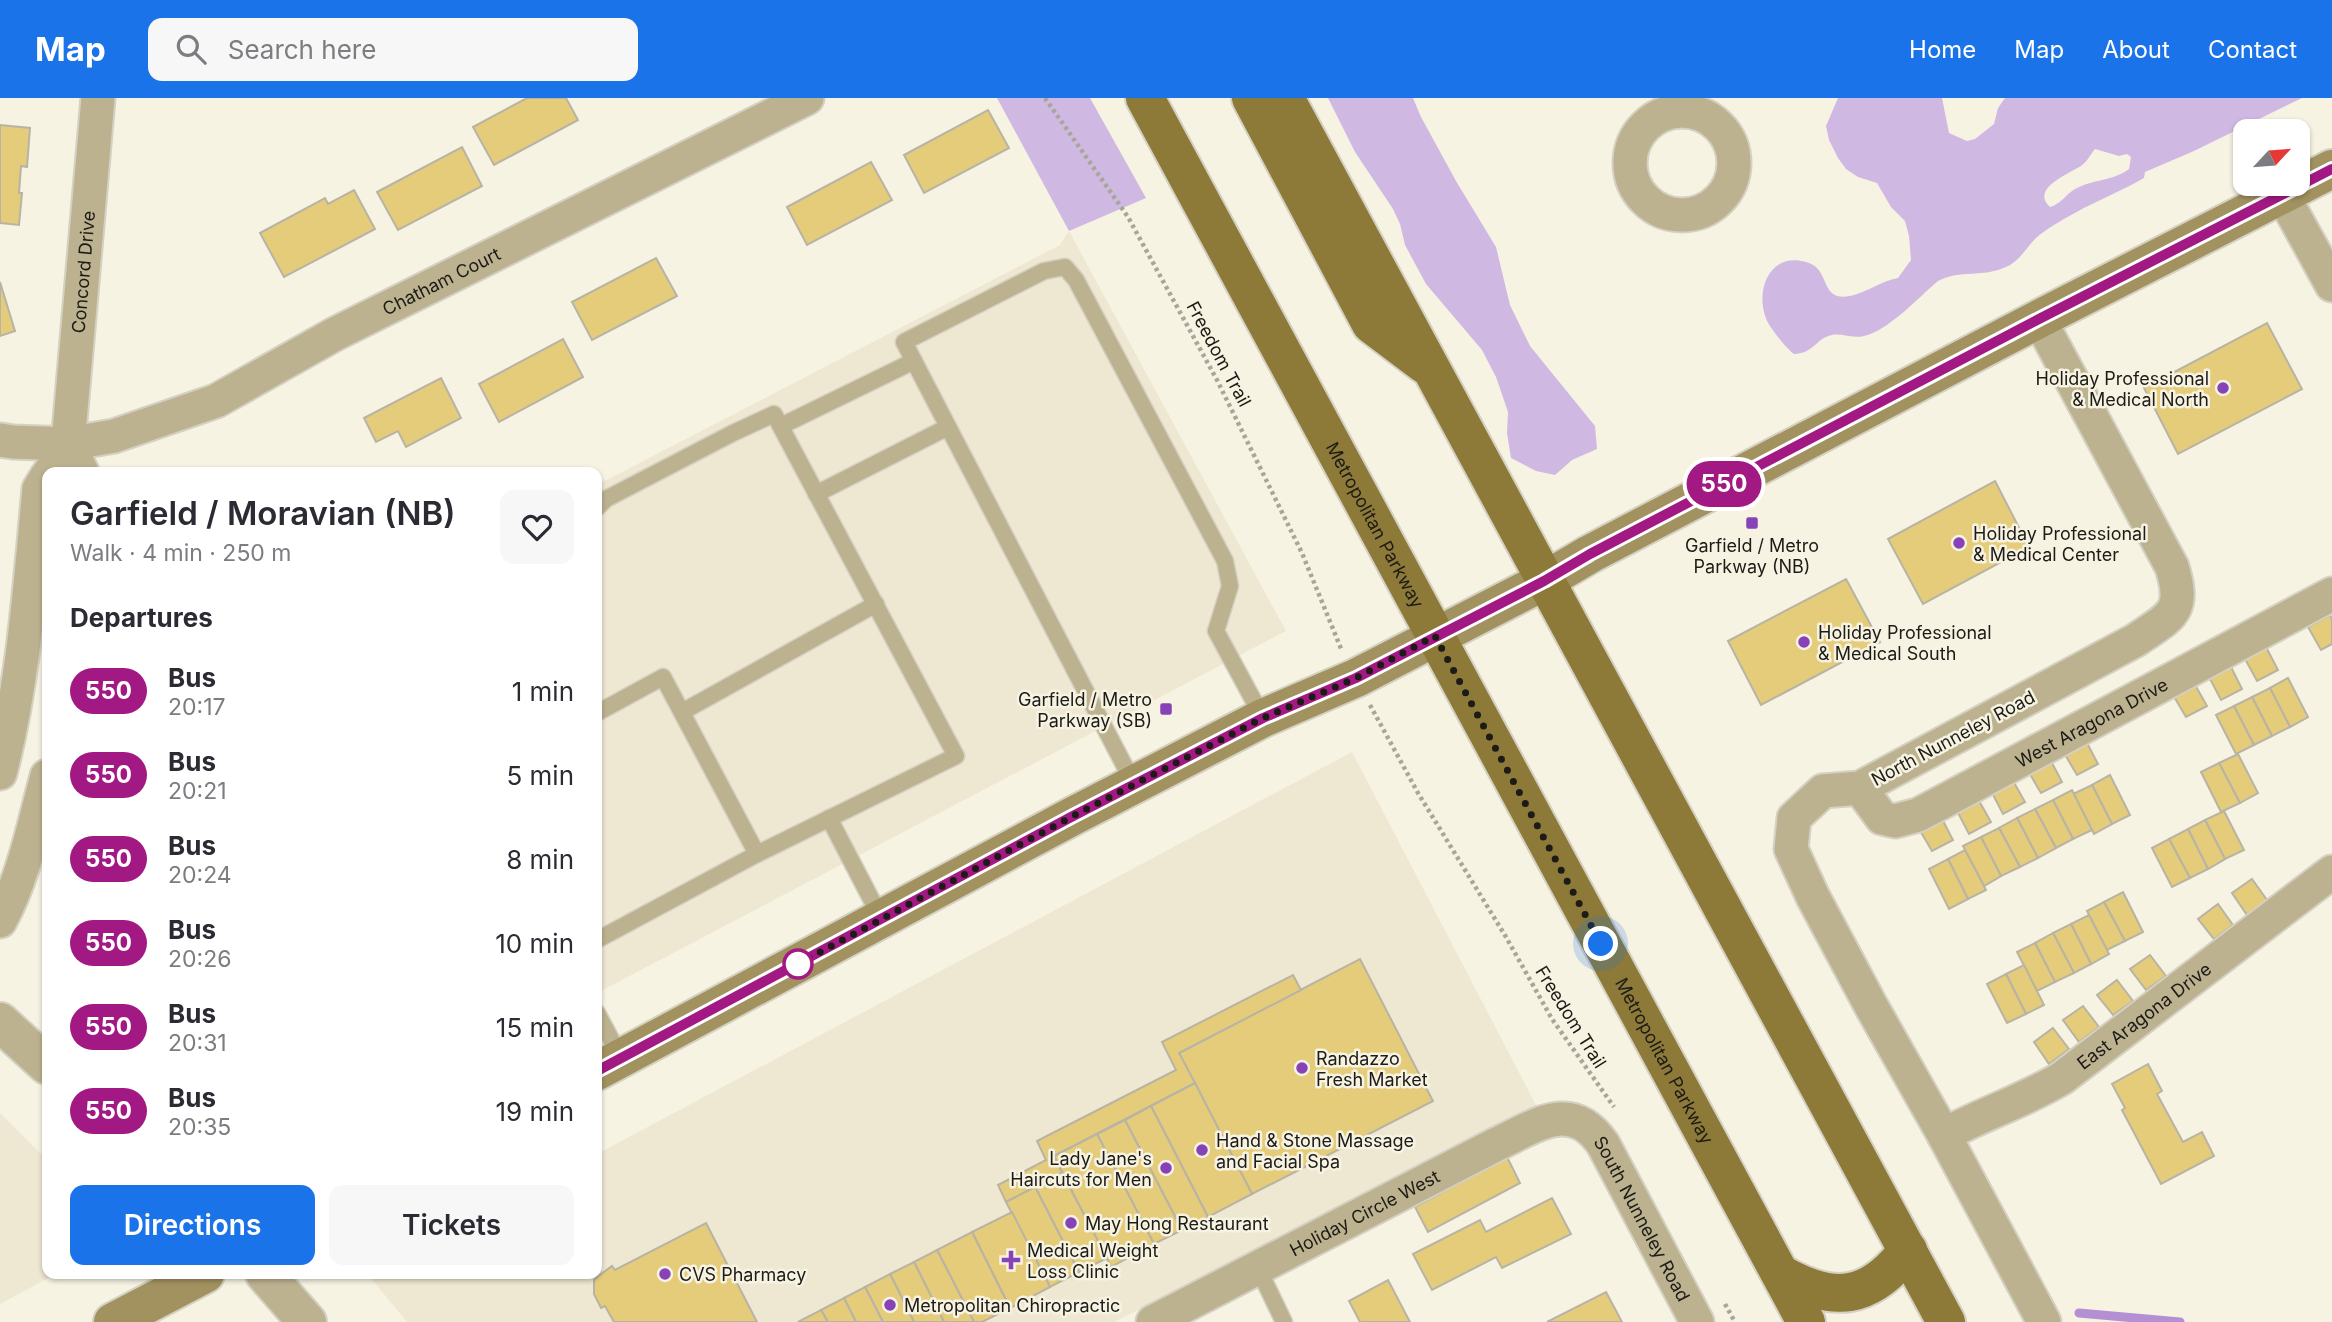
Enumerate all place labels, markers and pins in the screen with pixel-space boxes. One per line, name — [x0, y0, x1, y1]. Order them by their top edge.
place label: Holiday Professional & Medical North — [2035, 368, 2209, 410]
marker: Holiday Professional & Medical North — [2215, 380, 2231, 396]
marker: Garfield / Metro Parkway (NB) — [1744, 515, 1760, 531]
place label: Holiday Professional & Medical Center — [1973, 523, 2147, 565]
place label: Garfield / Metro Parkway (NB) — [1685, 535, 1819, 577]
marker: Holiday Professional & Medical Center — [1951, 535, 1967, 551]
place label: Holiday Professional & Medical South — [1818, 622, 1992, 664]
marker: Holiday Professional & Medical South — [1796, 634, 1812, 650]
place label: Garfield / Metro Parkway (SB) — [1018, 689, 1152, 731]
marker: Garfield / Metro Parkway (SB) — [1158, 701, 1174, 717]
unlabelled marker — [783, 949, 813, 979]
place label: Randazzo Fresh Market — [1316, 1048, 1428, 1090]
marker: Randazzo Fresh Market — [1294, 1060, 1310, 1076]
place label: Hand & Stone Massage and Facial Spa — [1216, 1130, 1414, 1172]
marker: Hand & Stone Massage and Facial Spa — [1194, 1142, 1210, 1158]
place label: Lady Jane's Haircuts for Men — [1010, 1148, 1152, 1190]
marker: Lady Jane's Haircuts for Men — [1158, 1160, 1174, 1176]
place label: May Hong Restaurant — [1085, 1213, 1269, 1234]
marker: May Hong Restaurant — [1063, 1215, 1079, 1231]
place label: Medical Weight Loss Clinic — [1027, 1240, 1158, 1282]
marker: Medical Weight Loss Clinic — [1001, 1250, 1021, 1270]
place label: CVS Pharmacy — [679, 1264, 806, 1285]
marker: CVS Pharmacy — [657, 1266, 673, 1282]
place label: Metropolitan Chiropractic — [904, 1295, 1120, 1316]
marker: Metropolitan Chiropractic — [882, 1297, 898, 1313]

